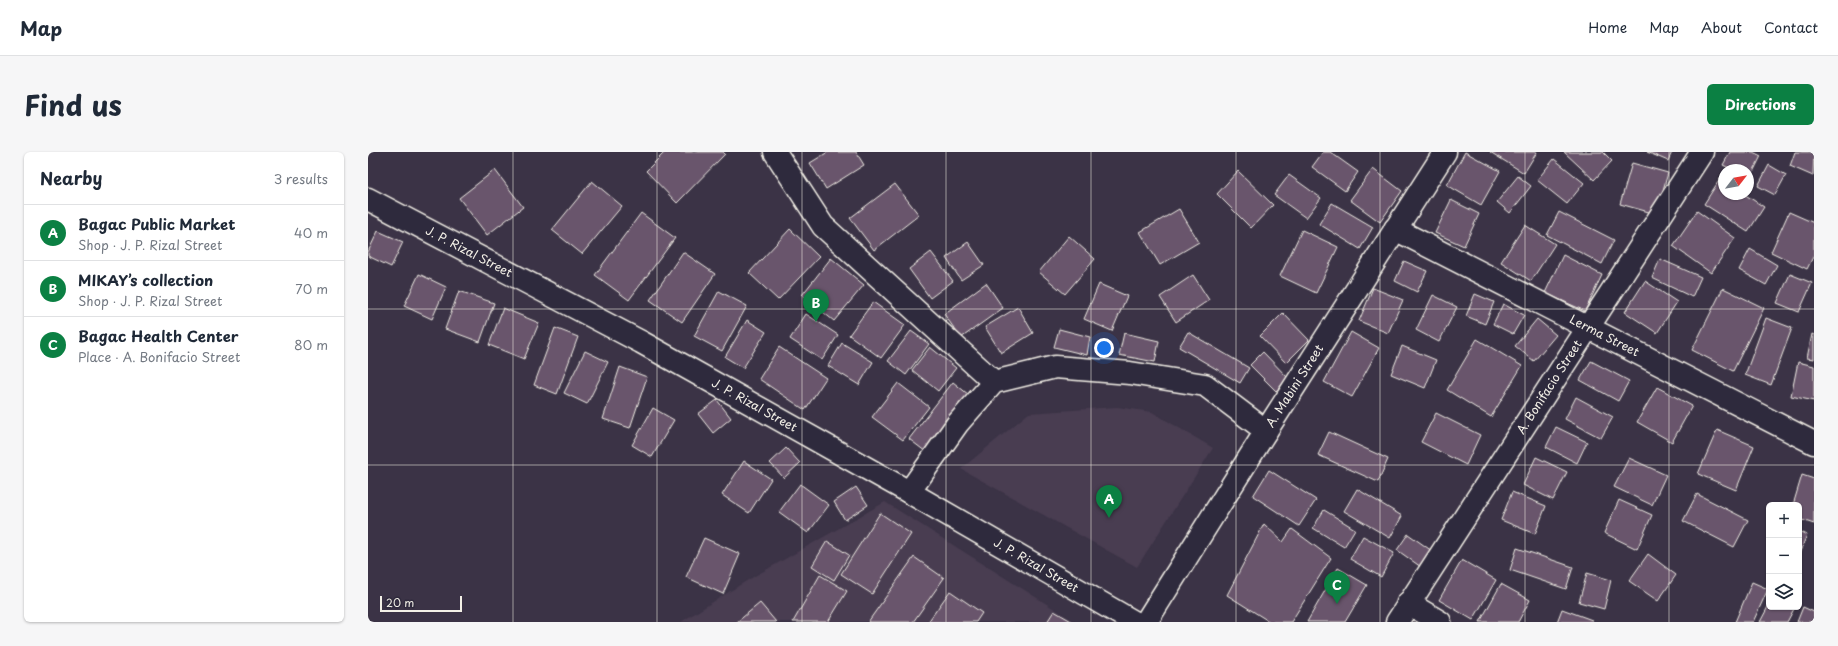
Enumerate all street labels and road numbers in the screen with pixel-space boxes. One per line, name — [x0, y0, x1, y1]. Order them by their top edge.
street label: J. P. Rizal Street — [423, 221, 516, 281]
street label: Lerma Street — [1567, 310, 1643, 360]
street label: A. Bonifacio Street — [1511, 336, 1586, 437]
street label: A. Mabini Street — [1261, 341, 1327, 430]
street label: J. P. Rizal Street — [709, 373, 801, 436]
street label: J. P. Rizal Street — [991, 533, 1082, 596]

